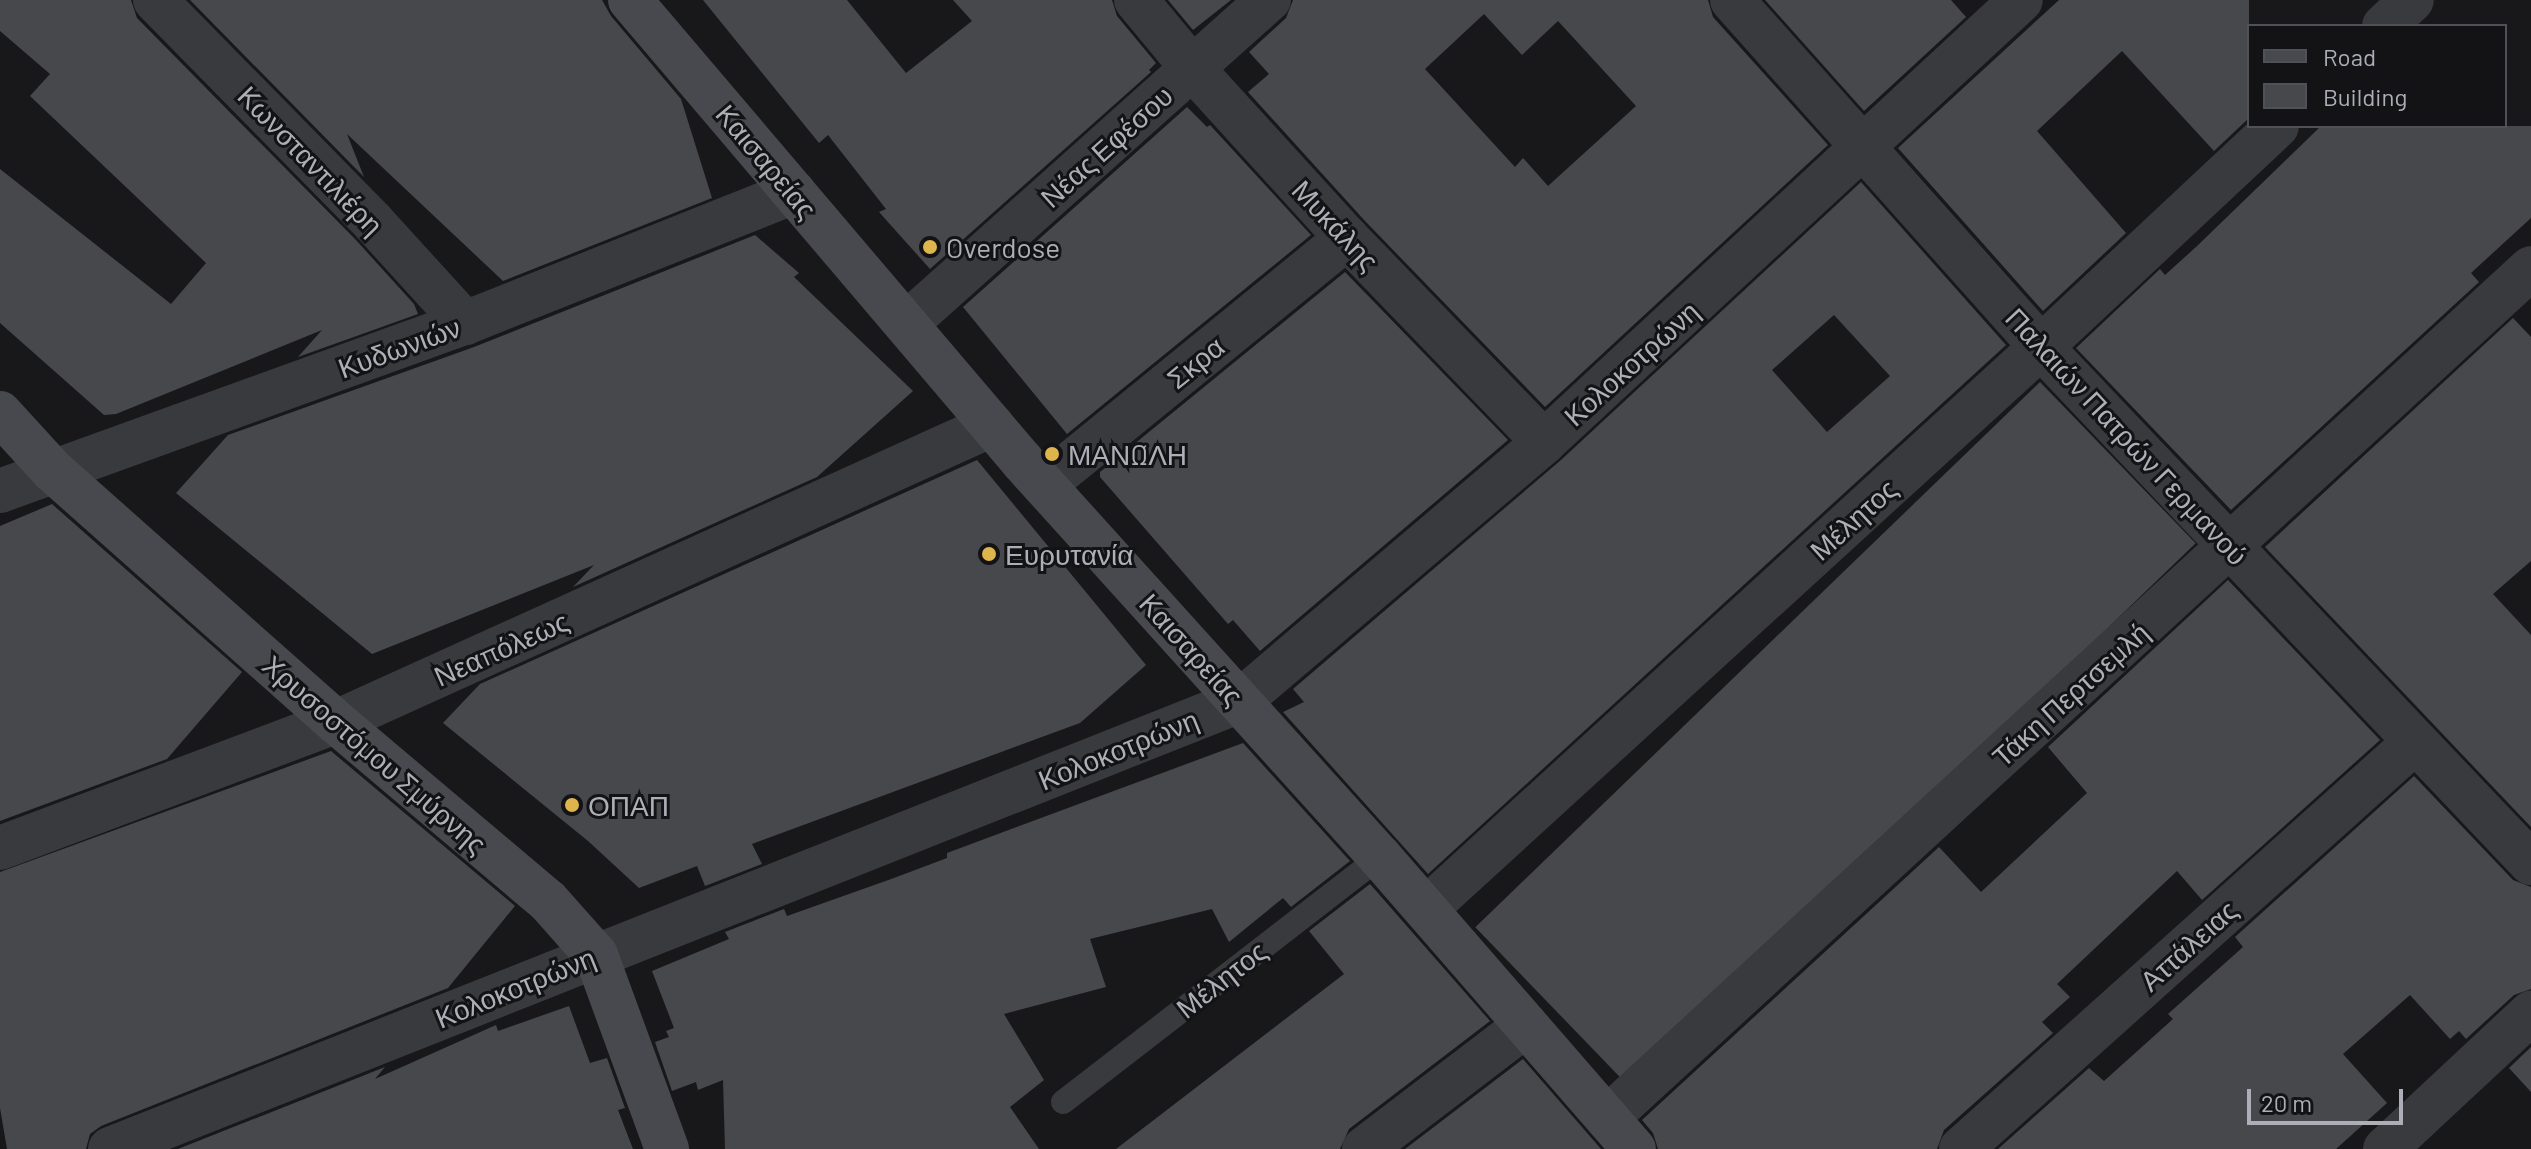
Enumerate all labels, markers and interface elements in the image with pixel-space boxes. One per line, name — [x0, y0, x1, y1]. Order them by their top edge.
legend — [2247, 24, 2507, 128]
text: Road — [2323, 42, 2376, 71]
street label: Νέας Εφέσου — [1033, 78, 1179, 214]
street label: Κωνσταντιλιέρη — [232, 79, 390, 241]
text: Building — [2323, 82, 2407, 111]
street label: Καισαρείας — [710, 97, 824, 225]
street label: Μυκάλης — [1286, 173, 1386, 277]
place label: Overdose — [946, 230, 1060, 264]
marker: Overdose — [921, 238, 939, 256]
street label: Κολοκοτρώνη — [1557, 294, 1705, 432]
street label: Παλαιών Πατρών Γερμανού — [1999, 301, 2255, 571]
street label: Κυδωνιών — [333, 309, 465, 385]
street label: Σκρα — [1160, 329, 1230, 395]
place label: ΜΑΝΏΛΗ — [1068, 437, 1187, 471]
marker: ΜΑΝΏΛΗ — [1043, 445, 1061, 463]
street label: Μέλητος — [1803, 471, 1903, 567]
place label: Ευρυτανία — [1005, 537, 1133, 571]
marker: Ευρυτανία — [980, 545, 998, 563]
street label: Καισαρείας — [1133, 586, 1251, 712]
street label: Νεαπόλεως — [428, 603, 574, 693]
street label: Τάκη Περτσεμλή — [1985, 615, 2155, 773]
street label: Χρυσοστόμου Σμύρνης — [256, 648, 494, 860]
street label: Κολοκοτρώνη — [1033, 702, 1203, 796]
place label: ΟΠΑΠ — [588, 788, 669, 822]
marker: ΟΠΑΠ — [563, 796, 581, 814]
street label: Αττάλειας — [2133, 893, 2243, 997]
street label: Μέλητος — [1169, 933, 1273, 1025]
street label: Κολοκοτρώνη — [430, 940, 600, 1034]
scale bar — [2251, 1073, 2407, 1123]
text: 20 m — [2261, 1088, 2312, 1117]

